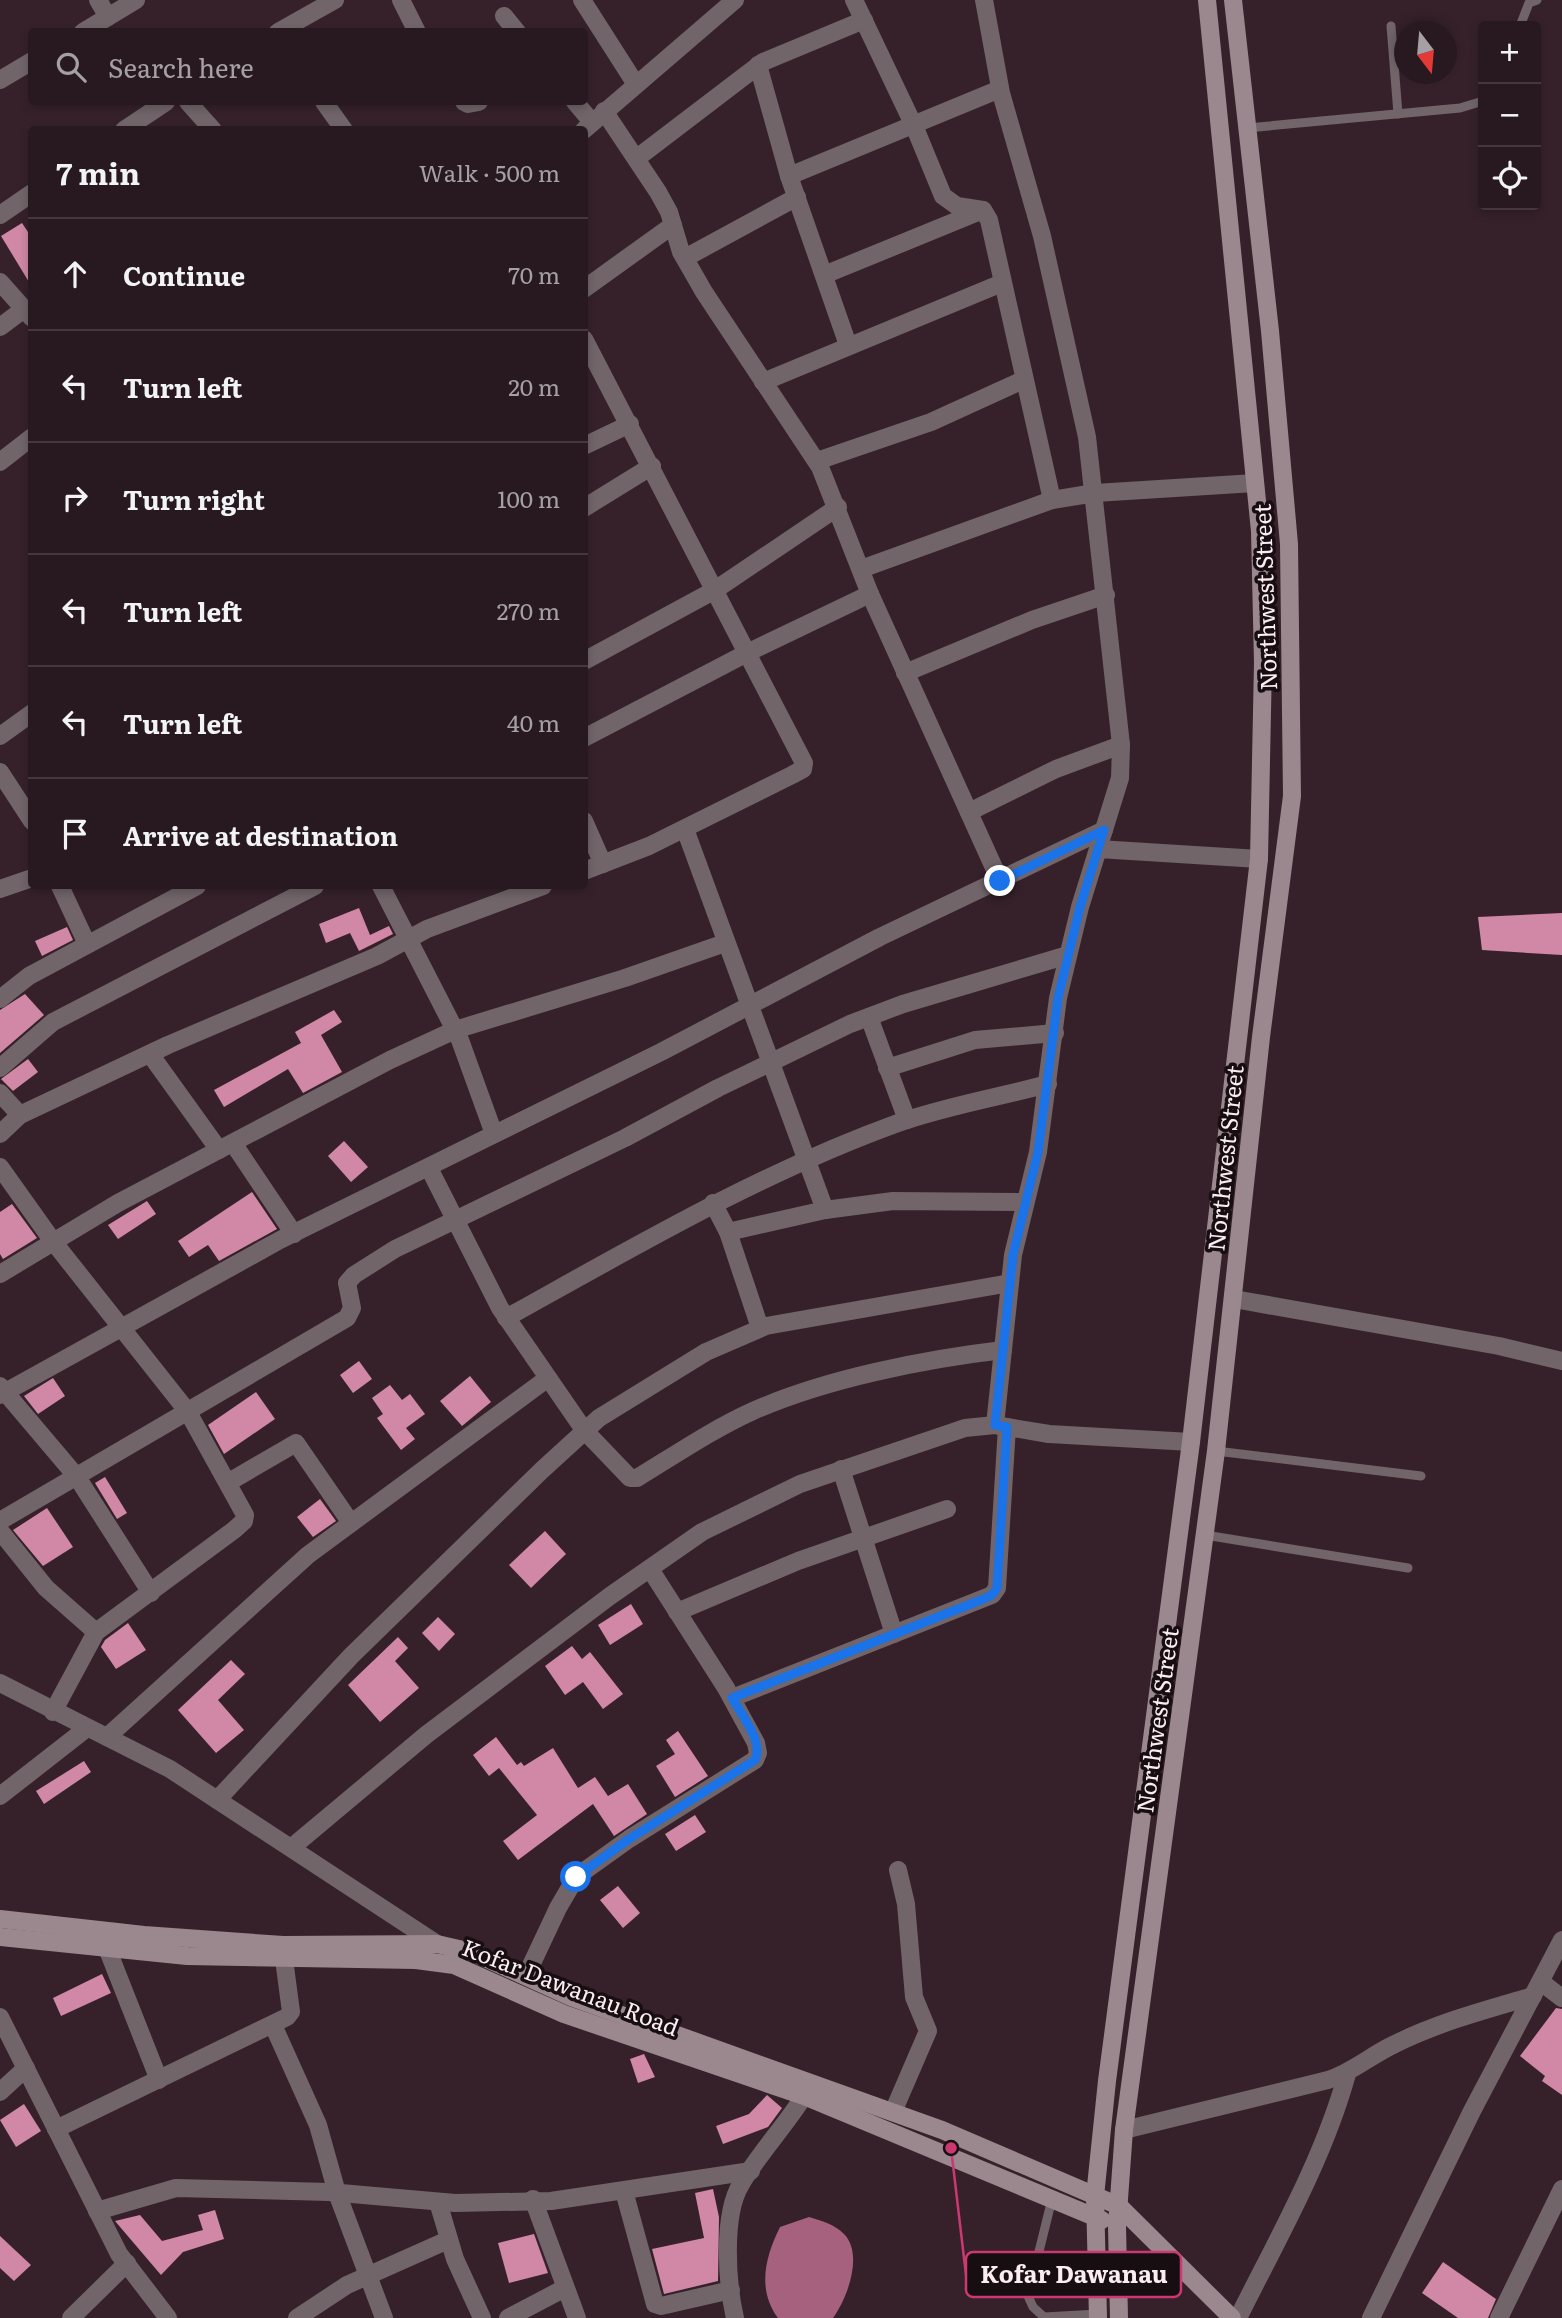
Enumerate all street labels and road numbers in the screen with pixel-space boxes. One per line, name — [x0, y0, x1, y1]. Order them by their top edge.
street label: Northwest Street — [1244, 502, 1284, 691]
street label: Northwest Street — [1197, 1063, 1251, 1253]
street label: Northwest Street — [1126, 1624, 1186, 1815]
street label: Kofar Dawanau Road — [458, 1929, 684, 2043]

